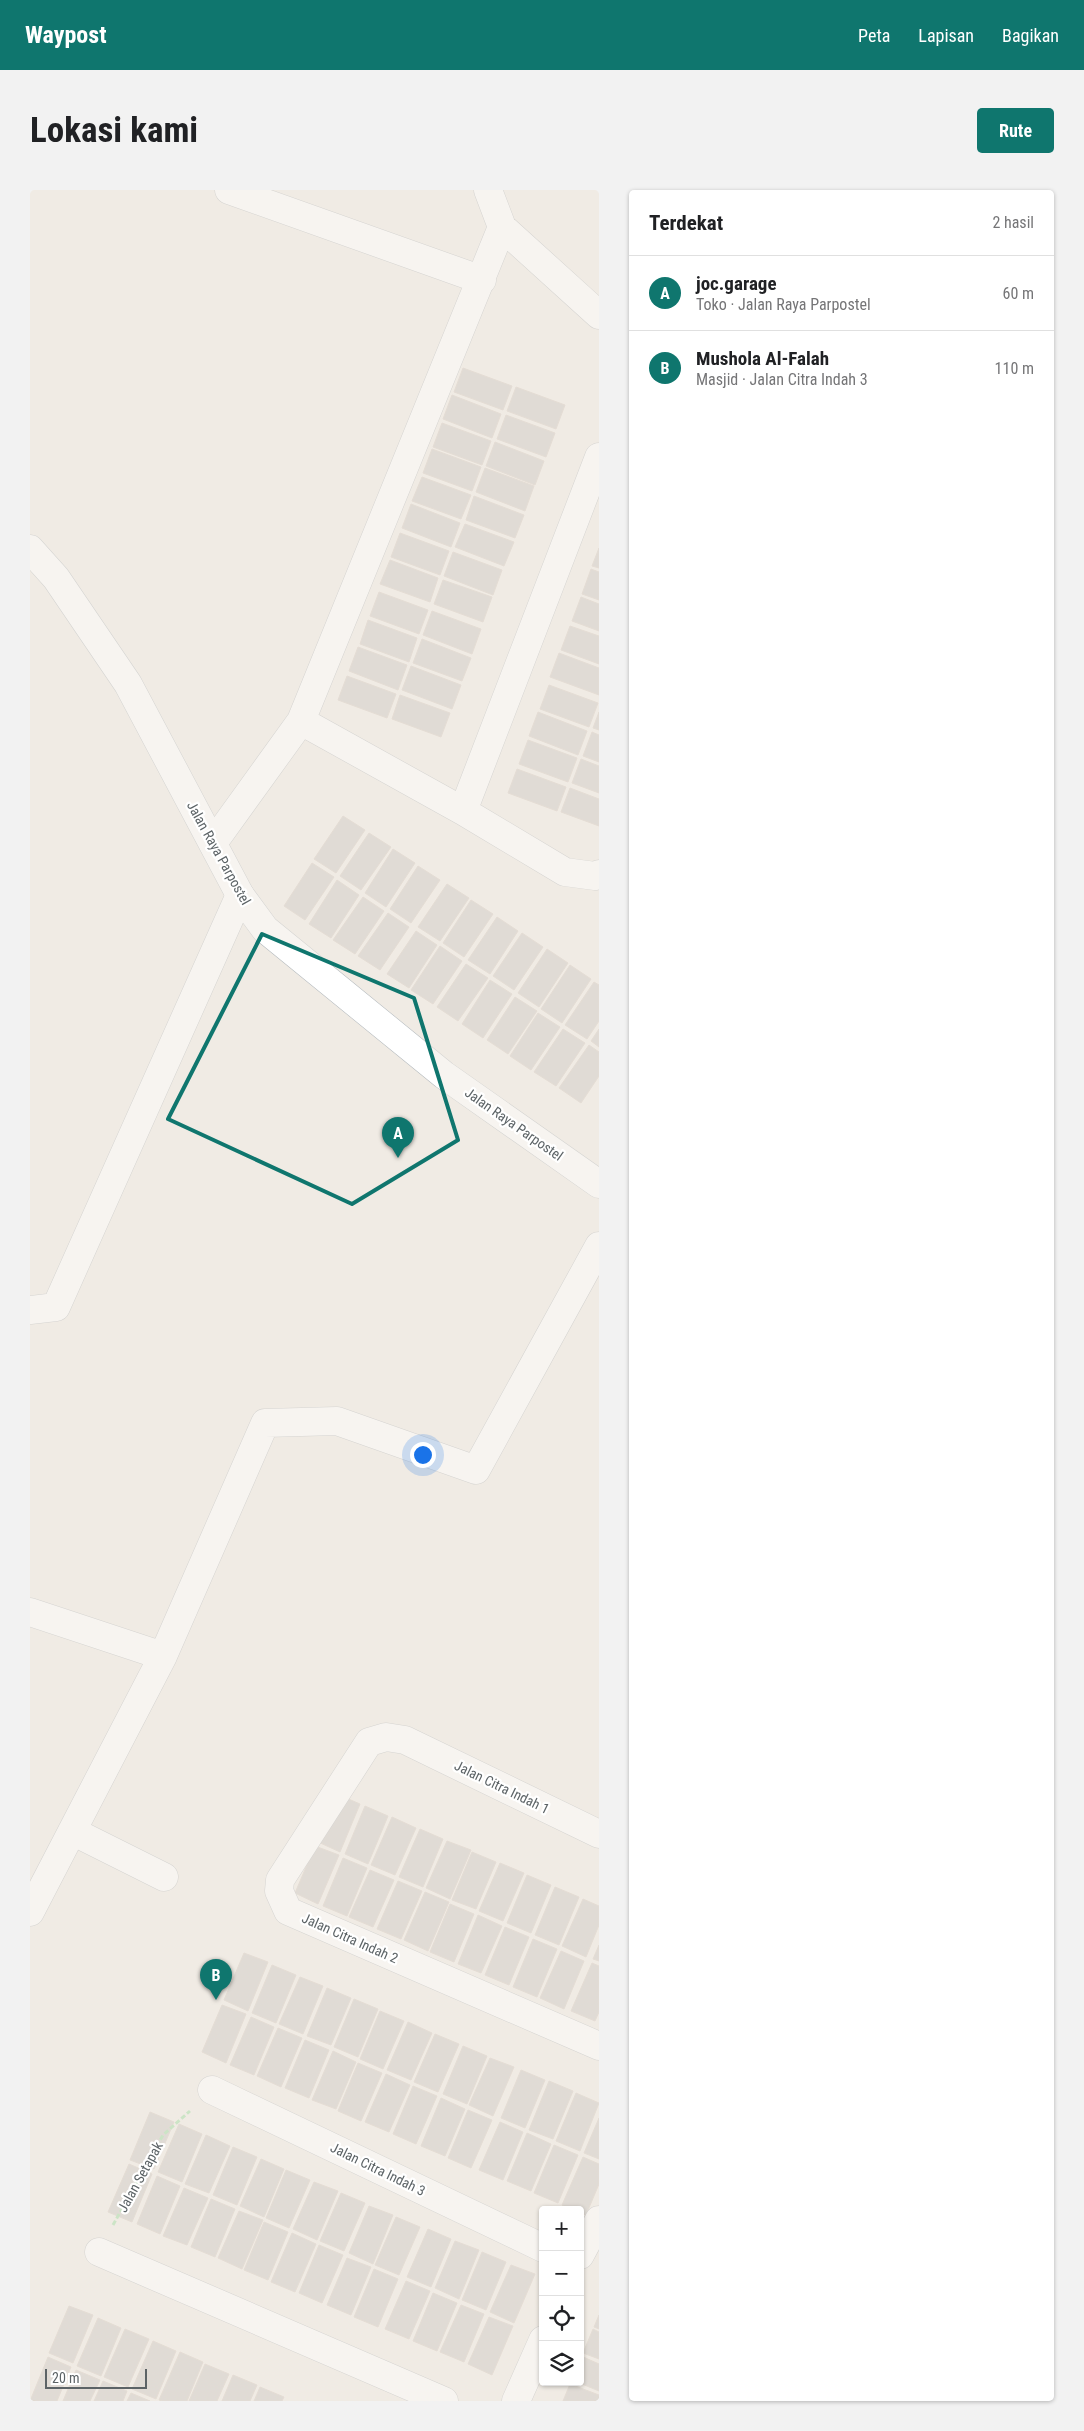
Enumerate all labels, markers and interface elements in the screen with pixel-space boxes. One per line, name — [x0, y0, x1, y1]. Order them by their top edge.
text: Waypost — [25, 21, 107, 49]
text: Peta — [858, 25, 890, 46]
text: Lapisan — [918, 25, 974, 46]
text: Bagikan — [1002, 25, 1059, 46]
button: Rute — [977, 108, 1054, 153]
text: Lokasi kami — [30, 110, 198, 151]
text: Terdekat — [649, 211, 723, 235]
text: 2 hasil — [992, 213, 1034, 232]
text: joc.garage — [696, 272, 777, 295]
text: A — [660, 284, 670, 303]
text: 60 m — [1002, 284, 1034, 303]
text: Toko · Jalan Raya Parpostel — [696, 295, 871, 314]
text: Mushola Al-Falah — [696, 347, 829, 370]
text: B — [661, 359, 669, 378]
text: 110 m — [995, 359, 1034, 378]
text: Masjid · Jalan Citra Indah 3 — [696, 370, 868, 389]
street label: Jalan Raya Parpostel — [184, 798, 254, 908]
street label: Jalan Raya Parpostel — [462, 1084, 566, 1164]
pin: A — [382, 1117, 414, 1158]
your location — [410, 1442, 436, 1468]
street label: Jalan Citra Indah 1 — [452, 1757, 552, 1817]
street label: Jalan Citra Indah 2 — [300, 1910, 401, 1966]
pin: B — [200, 1959, 232, 2000]
street label: Jalan Setapak — [114, 2138, 166, 2215]
street label: Jalan Citra Indah 3 — [328, 2139, 428, 2199]
map controls — [539, 2206, 584, 2386]
button: + — [539, 2206, 584, 2251]
button: − — [539, 2251, 584, 2296]
button: locate — [539, 2296, 584, 2341]
button: layers — [539, 2341, 584, 2386]
scale bar — [45, 2366, 148, 2389]
text: 20 m — [52, 2370, 80, 2386]

